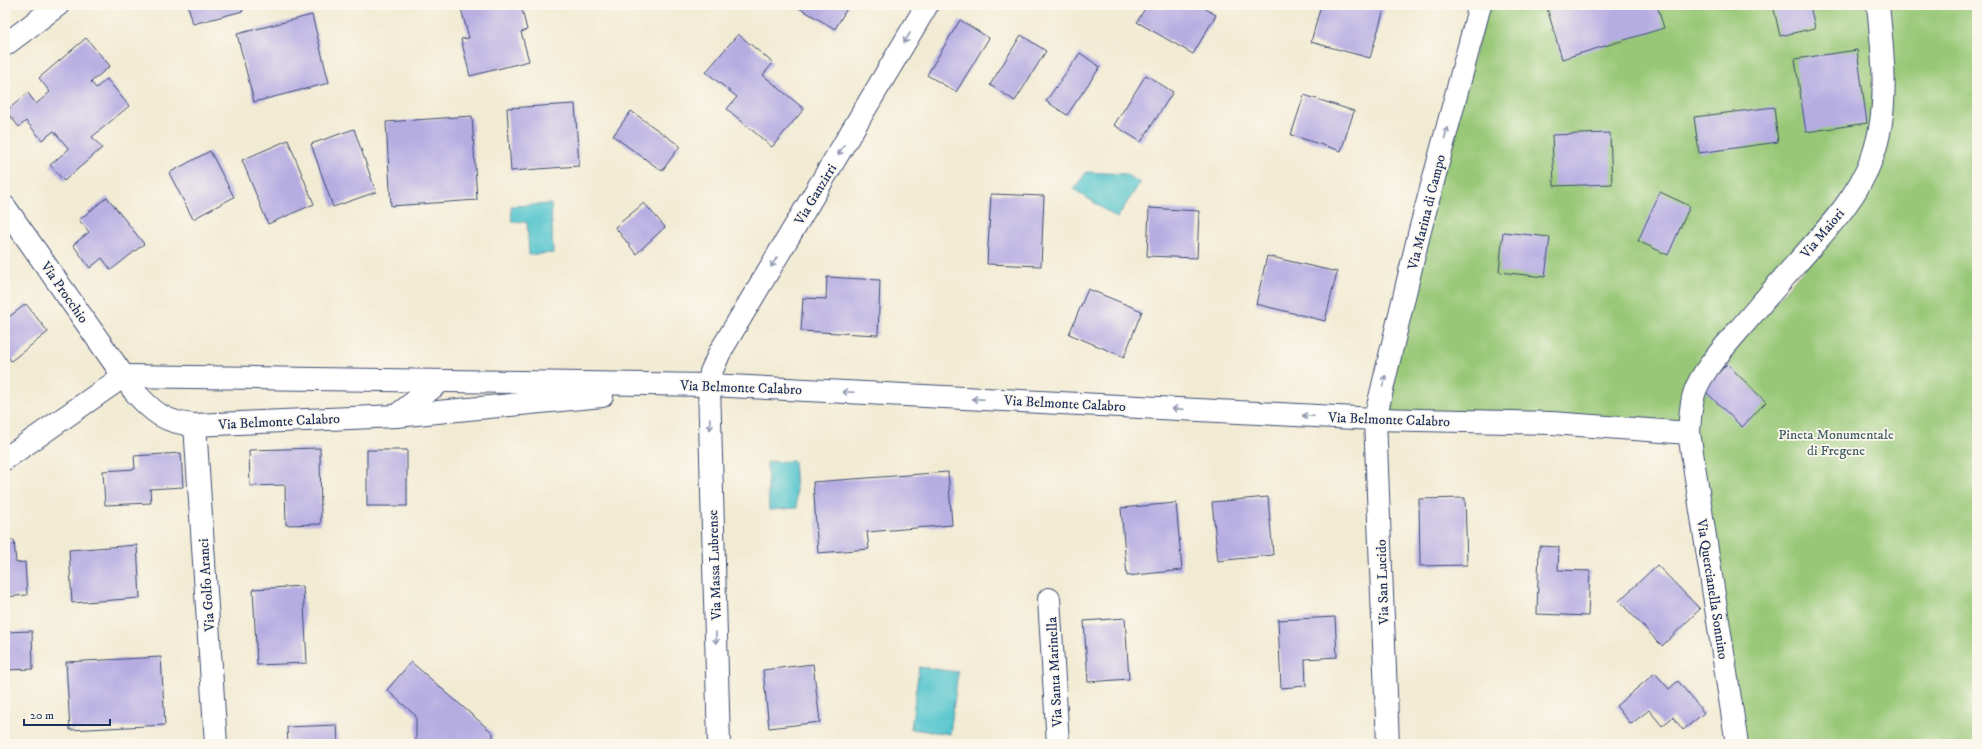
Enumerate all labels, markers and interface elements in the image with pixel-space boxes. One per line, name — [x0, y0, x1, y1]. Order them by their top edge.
one-way arrow — [903, 32, 911, 44]
one-way arrow — [1443, 127, 1450, 140]
one-way arrow — [836, 144, 844, 156]
street label: Via Marina di Campo — [1404, 152, 1450, 273]
street label: Via Ganzirri — [790, 160, 841, 229]
street label: Via Maiori — [1796, 205, 1849, 263]
one-way arrow — [770, 256, 778, 268]
street label: Via Procchio — [36, 257, 92, 327]
one-way arrow — [1381, 375, 1388, 388]
street label: Via Belmonte Calabro — [679, 377, 802, 399]
one-way arrow — [842, 389, 855, 396]
street label: Via Belmonte Calabro — [1003, 392, 1126, 416]
one-way arrow — [972, 395, 985, 403]
one-way arrow — [1172, 406, 1185, 413]
street label: Via Belmonte Calabro — [1327, 409, 1450, 431]
street label: Via Belmonte Calabro — [217, 410, 341, 434]
one-way arrow — [1302, 412, 1315, 420]
one-way arrow — [706, 417, 714, 430]
park label: Pineta Monumentale di Fregene — [1778, 426, 1894, 460]
street label: Via Massa Lubrense — [704, 509, 726, 622]
street label: Via Quercianella Sonnino — [1692, 517, 1732, 661]
street label: Via Golfo Aranci — [195, 537, 219, 633]
street label: Via San Lucido — [1373, 539, 1394, 626]
street label: Via Santa Marinella — [1043, 616, 1067, 728]
one-way arrow — [712, 631, 720, 644]
scale bar — [24, 701, 110, 727]
text: 20 m — [30, 708, 54, 723]

